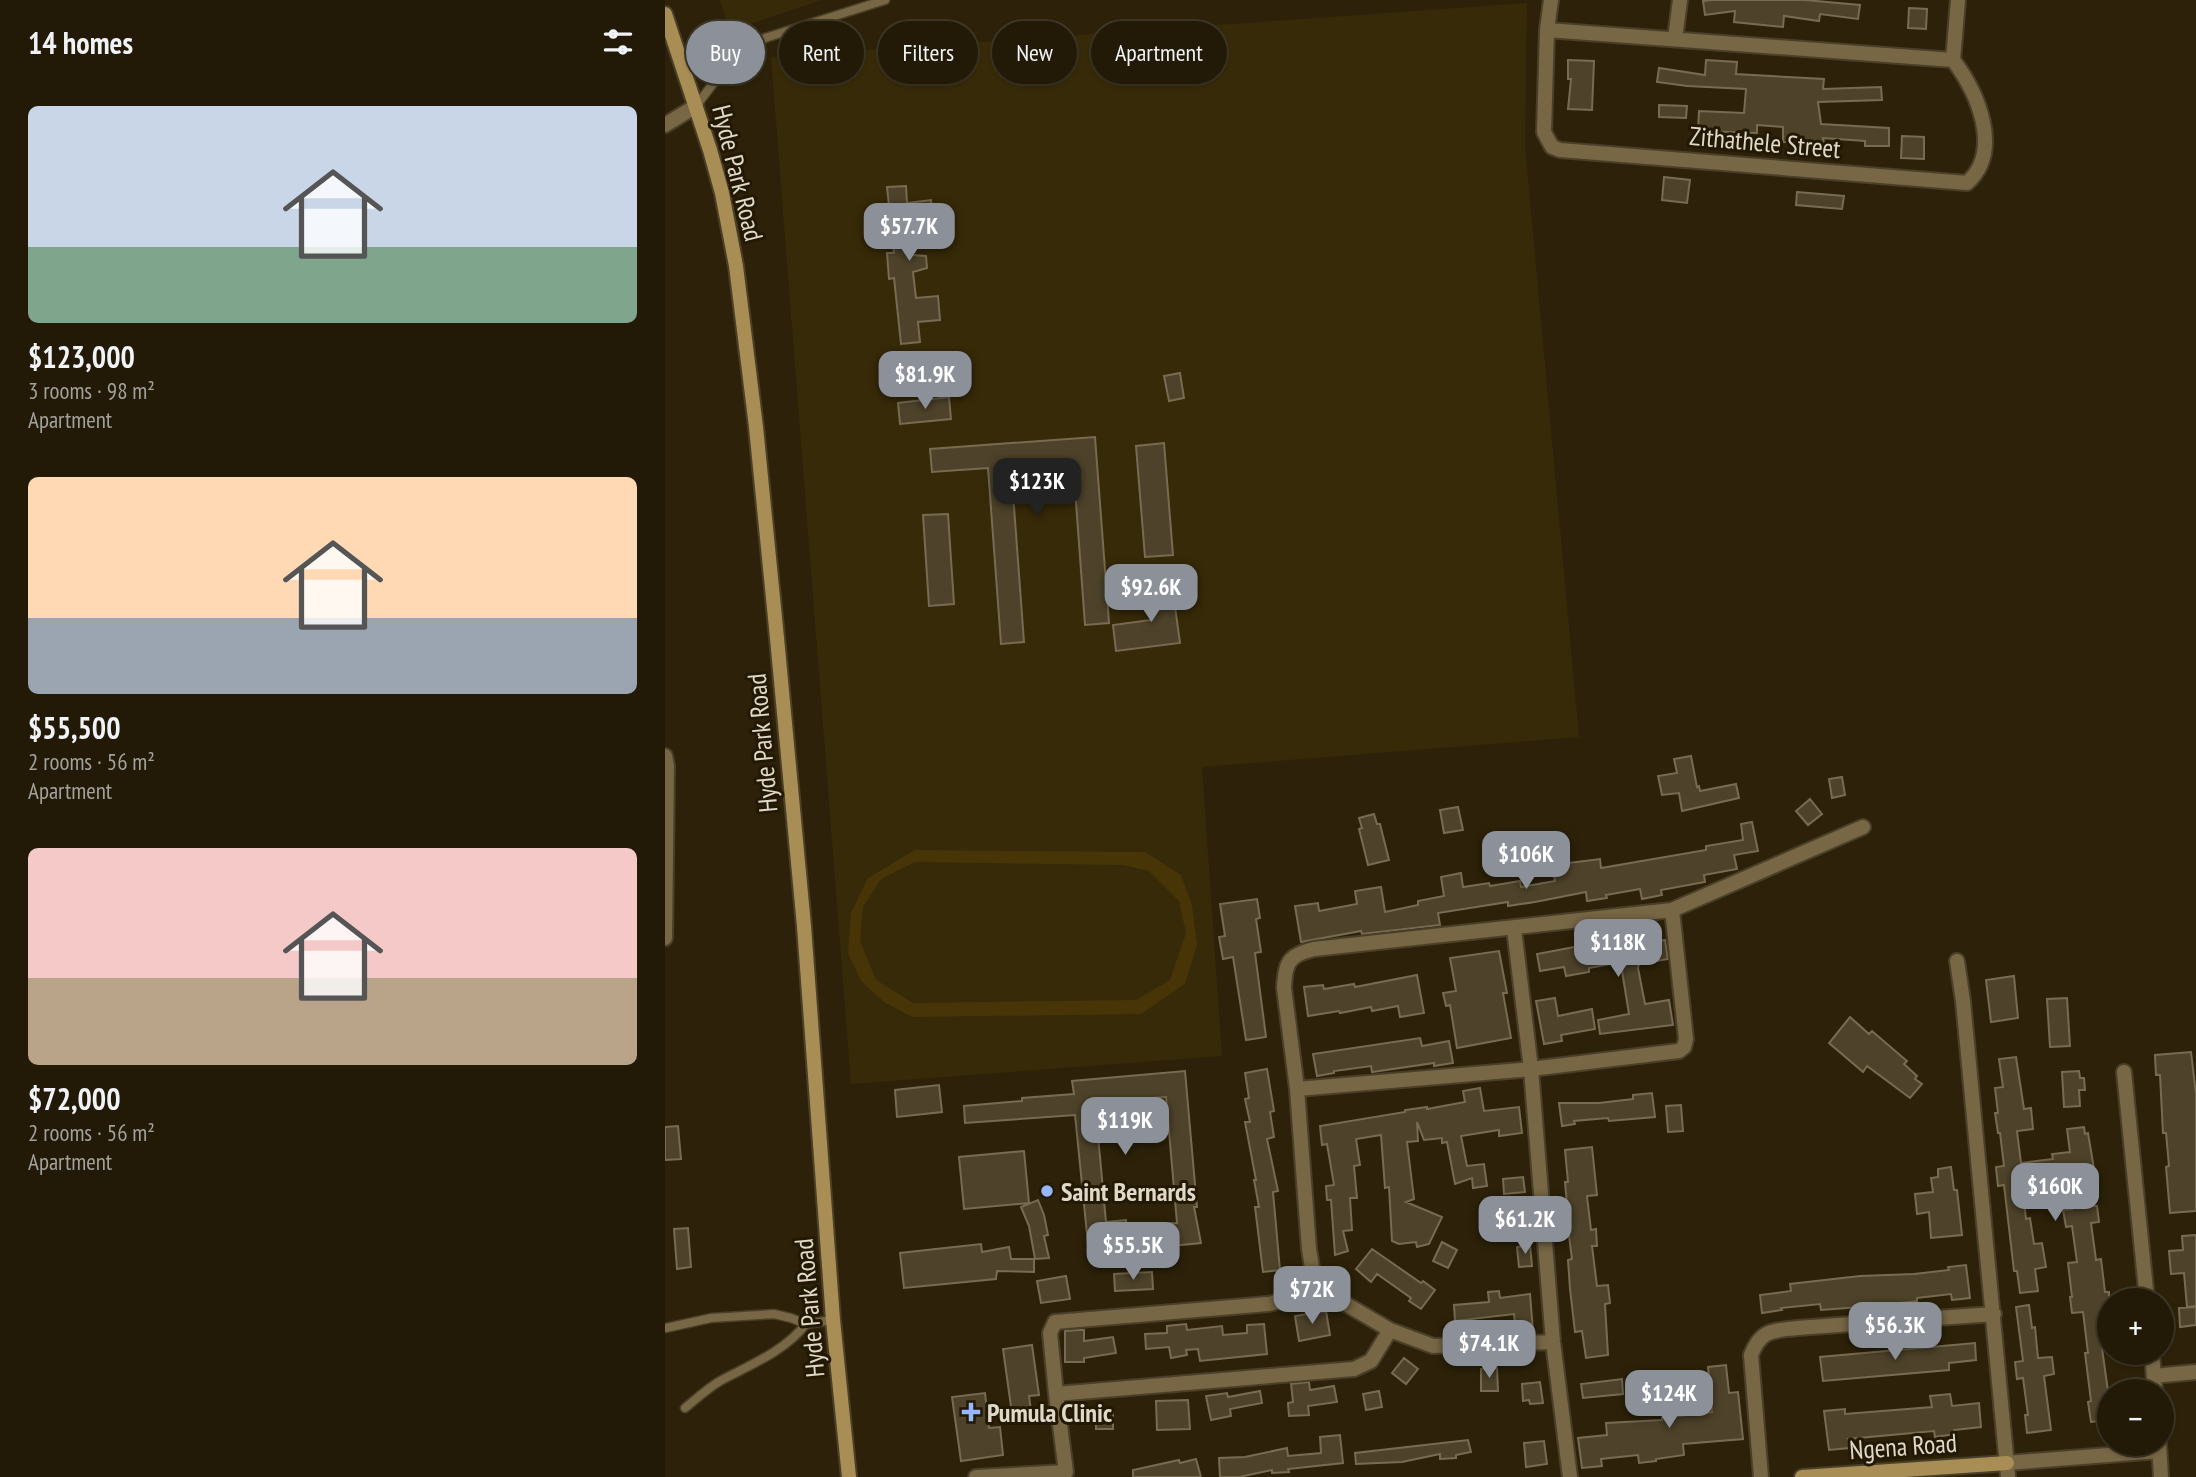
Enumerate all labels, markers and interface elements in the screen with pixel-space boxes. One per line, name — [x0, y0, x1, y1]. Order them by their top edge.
chip: Buy — [686, 21, 765, 84]
chip: Rent — [779, 21, 864, 84]
chip: Filters — [878, 21, 978, 84]
chip: New — [992, 21, 1077, 84]
chip: Apartment — [1091, 21, 1227, 84]
text: 14 homes — [28, 23, 133, 62]
icon: filters — [599, 23, 637, 61]
street label: Hyde Park Road — [705, 102, 771, 244]
street label: Zithathele Street — [1688, 119, 1842, 165]
icon: home — [270, 151, 396, 277]
pin: $57.7K — [852, 204, 966, 263]
text: $57.7K — [880, 211, 938, 240]
text: $123,000 — [28, 337, 135, 376]
pin: $81.9K — [868, 352, 982, 411]
text: $81.9K — [895, 359, 955, 388]
text: 3 rooms · 98 m² — [28, 376, 155, 405]
text: Apartment — [28, 405, 112, 434]
pin: $123K — [988, 458, 1086, 518]
text: $123K — [1009, 466, 1065, 495]
icon: home — [270, 522, 396, 648]
pin: $92.6K — [1094, 564, 1208, 624]
text: $92.6K — [1121, 572, 1181, 601]
street label: Hyde Park Road — [740, 672, 784, 814]
text: $55,500 — [28, 708, 121, 747]
text: 2 rooms · 56 m² — [28, 747, 155, 776]
text: Apartment — [28, 776, 112, 805]
pin: $106K — [1477, 832, 1575, 891]
text: $106K — [1498, 839, 1554, 868]
icon: home — [270, 893, 396, 1019]
pin: $118K — [1569, 920, 1667, 979]
text: $118K — [1590, 927, 1646, 956]
text: $72,000 — [28, 1079, 121, 1118]
pin: $119K — [1076, 1098, 1174, 1157]
text: $119K — [1097, 1105, 1153, 1134]
text: 2 rooms · 56 m² — [28, 1118, 155, 1147]
text: Apartment — [28, 1147, 112, 1176]
pin: $160K — [2006, 1164, 2104, 1223]
text: $160K — [2027, 1171, 2083, 1200]
place label: Saint Bernards — [1061, 1175, 1196, 1208]
marker: Saint Bernards — [1039, 1183, 1055, 1199]
pin: $61.2K — [1468, 1196, 1582, 1256]
text: $61.2K — [1495, 1204, 1555, 1233]
pin: $55.5K — [1076, 1222, 1190, 1282]
text: $55.5K — [1103, 1230, 1163, 1259]
street label: Hyde Park Road — [787, 1237, 831, 1379]
pin: $72K — [1271, 1266, 1353, 1326]
text: $72K — [1290, 1274, 1334, 1303]
map controls — [2097, 1288, 2174, 1456]
button: + — [2097, 1288, 2174, 1365]
pin: $56.3K — [1838, 1302, 1952, 1362]
text: $56.3K — [1865, 1310, 1925, 1339]
pin: $74.1K — [1432, 1320, 1546, 1380]
text: $74.1K — [1459, 1328, 1519, 1357]
pin: $124K — [1620, 1370, 1718, 1430]
text: $124K — [1641, 1378, 1697, 1407]
button: − — [2097, 1379, 2174, 1456]
place label: Pumula Clinic — [987, 1396, 1112, 1429]
marker: Pumula Clinic — [961, 1402, 981, 1422]
street label: Ngena Road — [1848, 1426, 1958, 1466]

